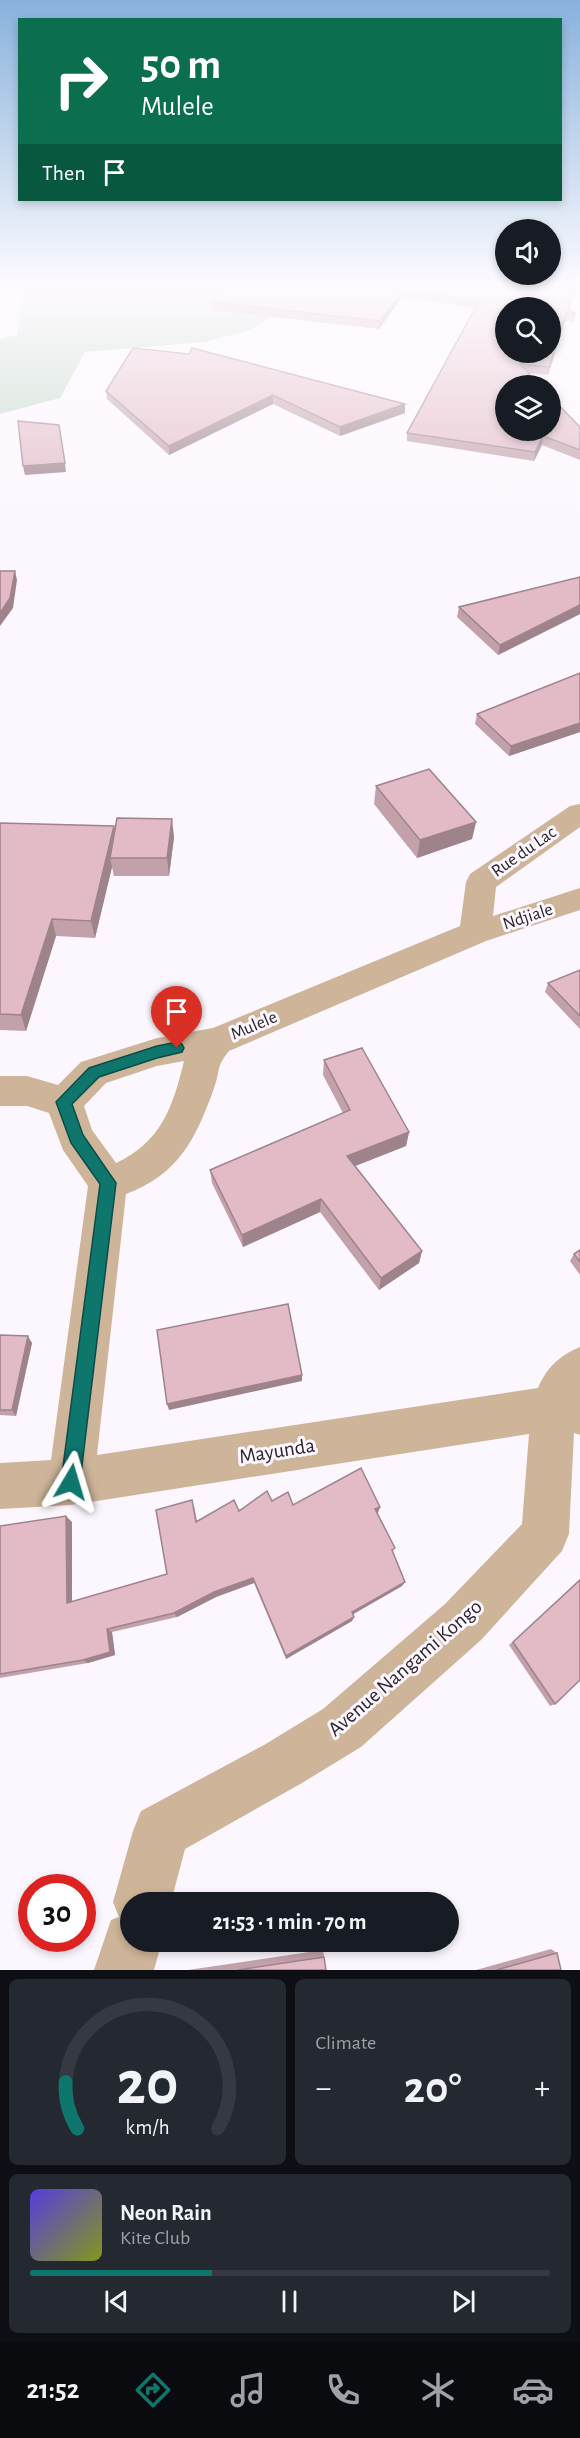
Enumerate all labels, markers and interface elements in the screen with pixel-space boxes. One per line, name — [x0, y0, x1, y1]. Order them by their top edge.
icon: right — [42, 42, 120, 120]
text: 50 m — [141, 44, 221, 86]
text: Mulele — [141, 93, 214, 120]
icon: arrive — [98, 156, 131, 189]
text: Then — [42, 162, 86, 184]
map controls — [495, 219, 561, 441]
button: sound — [495, 219, 561, 285]
button: search — [495, 297, 561, 363]
button: layers — [495, 375, 561, 441]
street label: Rue du Lac — [488, 823, 560, 881]
street label: Ndjiale — [501, 900, 555, 934]
pin — [151, 986, 202, 1048]
icon: arrive — [160, 995, 193, 1028]
street label: Mulele — [228, 1008, 280, 1044]
street label: Mayunda — [237, 1435, 317, 1467]
position arrow — [39, 1450, 103, 1514]
street label: Avenue Nangami Kongo — [324, 1596, 486, 1740]
speed limit sign: 30 — [18, 1874, 96, 1952]
text: 21:53 · 1 min · 70 m — [212, 1911, 367, 1933]
text: Climate — [316, 2033, 376, 2053]
text: 20 — [116, 2053, 178, 2115]
text: 20° — [404, 2066, 462, 2111]
text: − — [316, 2072, 331, 2105]
text: + — [534, 2072, 550, 2105]
text: km/h — [125, 2117, 169, 2138]
text: Neon Rain — [120, 2202, 212, 2224]
text: Kite Club — [120, 2228, 190, 2248]
icon: previous — [100, 2285, 133, 2318]
icon: pause — [273, 2285, 306, 2318]
icon: next — [447, 2285, 480, 2318]
icon: directions — [132, 2369, 174, 2411]
icon: music — [227, 2369, 269, 2411]
icon: phone — [322, 2369, 364, 2411]
icon: climate — [417, 2369, 459, 2411]
icon: car — [512, 2369, 554, 2411]
text: 21:52 — [26, 2376, 79, 2403]

